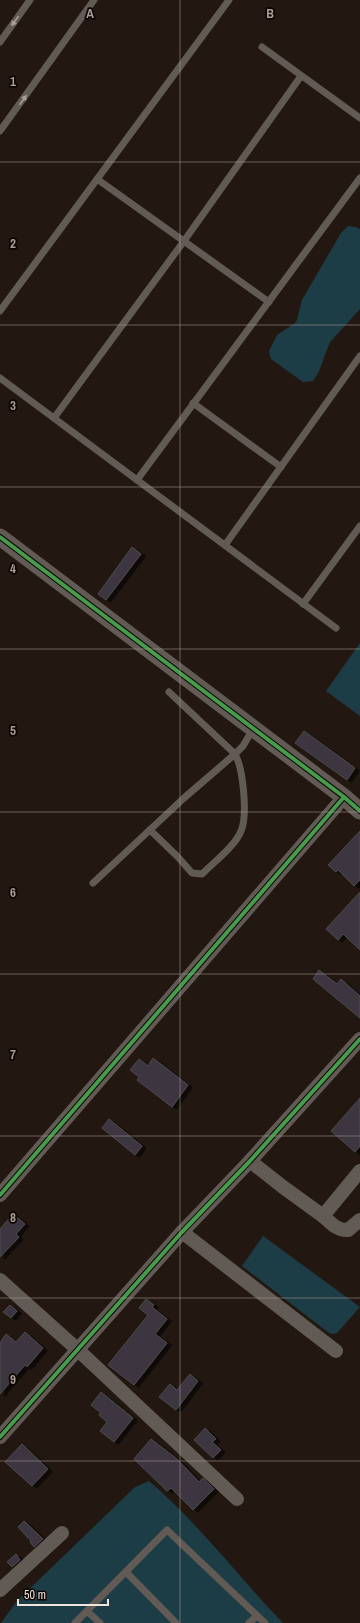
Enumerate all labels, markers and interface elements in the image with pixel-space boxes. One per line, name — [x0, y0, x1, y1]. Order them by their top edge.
text: A — [86, 5, 94, 22]
text: B — [266, 5, 274, 22]
one-way arrow — [11, 16, 19, 26]
text: 1 — [10, 73, 16, 90]
one-way arrow — [19, 94, 27, 105]
text: 2 — [10, 235, 16, 252]
text: 3 — [10, 397, 16, 414]
text: 4 — [10, 560, 16, 577]
text: 5 — [10, 722, 16, 739]
text: 6 — [10, 884, 16, 901]
text: 7 — [10, 1046, 16, 1063]
text: 8 — [10, 1209, 16, 1226]
text: 9 — [10, 1371, 16, 1388]
scale bar — [18, 1581, 108, 1607]
text: 50 m — [24, 1587, 46, 1603]

